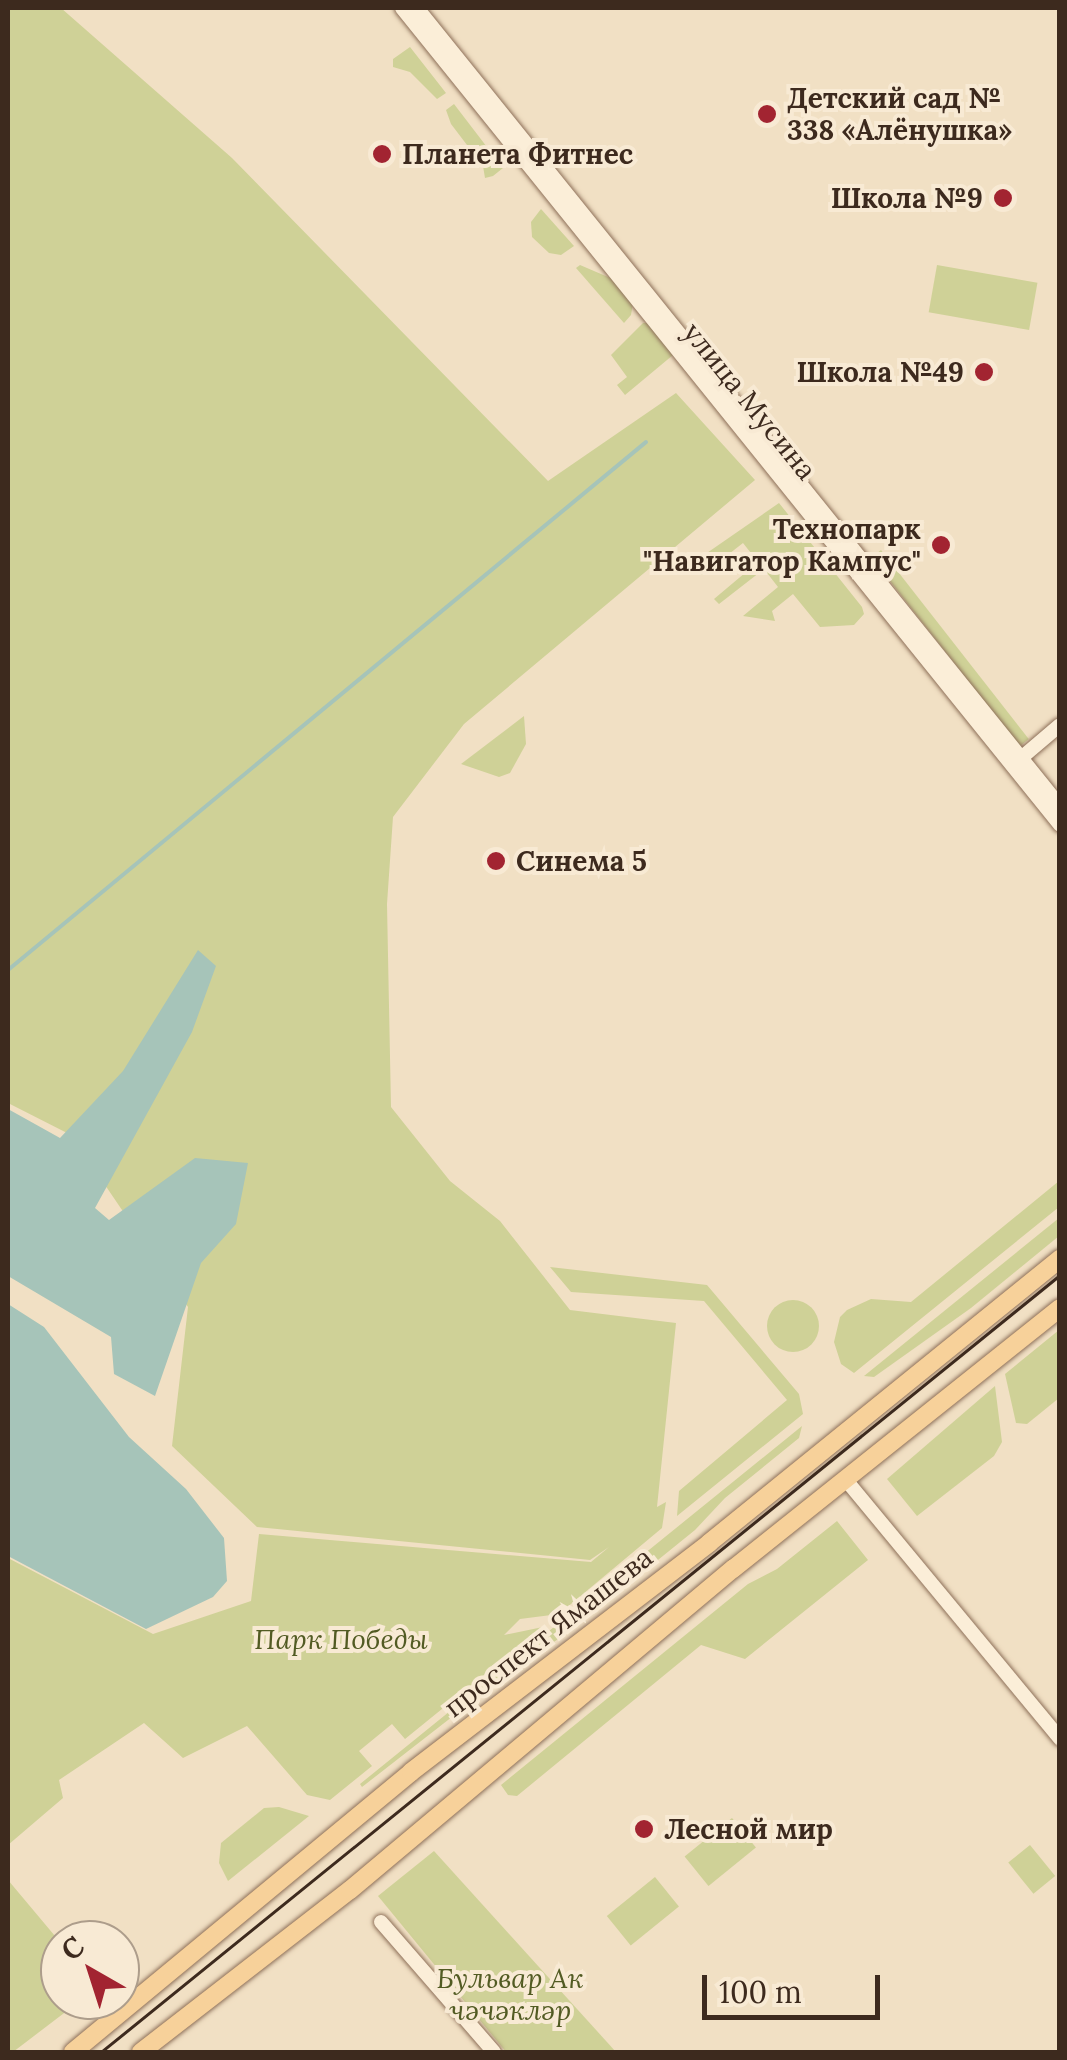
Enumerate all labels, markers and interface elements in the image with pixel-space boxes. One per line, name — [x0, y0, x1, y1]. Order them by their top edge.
place label: Детский сад № 338 «Алёнушка» — [787, 81, 1012, 147]
marker: Детский сад № 338 «Алёнушка» — [756, 103, 778, 125]
place label: Планета Фитнес — [402, 137, 633, 171]
marker: Планета Фитнес — [371, 143, 393, 165]
place label: Школа №9 — [831, 181, 983, 215]
marker: Школа №9 — [992, 187, 1014, 209]
street label: улица Мусина — [676, 316, 824, 486]
place label: Школа №49 — [797, 355, 964, 389]
marker: Школа №49 — [973, 361, 995, 383]
place label: Технопарк "Навигатор Кампус" — [643, 512, 921, 578]
marker: Технопарк "Навигатор Кампус" — [930, 534, 952, 556]
place label: Синема 5 — [516, 844, 647, 878]
marker: Синема 5 — [485, 850, 507, 872]
street label: проспект Ямашева — [437, 1540, 659, 1724]
park label: Парк Победы — [254, 1622, 428, 1656]
place label: Лесной мир — [664, 1812, 833, 1846]
marker: Лесной мир — [633, 1818, 655, 1840]
north arrow — [40, 1920, 140, 2020]
text: С — [54, 1928, 91, 1968]
scale bar — [707, 1955, 884, 2017]
park label: Бульвар Ак чәчәкләр — [437, 1961, 583, 2027]
text: 100 m — [719, 1973, 802, 2011]

